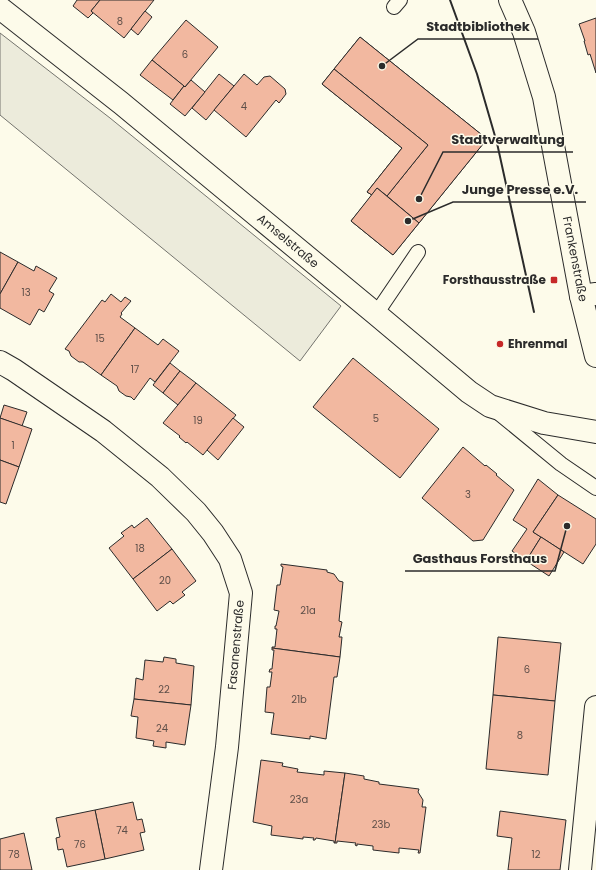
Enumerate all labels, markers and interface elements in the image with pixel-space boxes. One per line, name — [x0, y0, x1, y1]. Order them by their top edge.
house number: 8 — [117, 14, 123, 29]
callout: Stadtbibliothek — [418, 14, 538, 39]
text: Stadtbibliothek — [426, 17, 530, 36]
house number: 6 — [182, 47, 188, 62]
house number: 4 — [241, 99, 247, 114]
callout: Stadtverwaltung — [443, 127, 573, 152]
text: Stadtverwaltung — [451, 130, 565, 149]
callout: Junge Presse e.V. — [453, 177, 586, 202]
text: Junge Presse e.V. — [462, 180, 579, 199]
street label: Amselstraße — [254, 210, 323, 272]
street label: Frankenstraße — [559, 215, 592, 303]
place label: Forsthausstraße — [443, 271, 547, 288]
marker: Forsthausstraße — [549, 275, 559, 285]
house number: 13 — [21, 285, 31, 300]
house number: 15 — [95, 331, 105, 346]
place label: Ehrenmal — [508, 335, 568, 352]
marker: Ehrenmal — [495, 339, 505, 349]
house number: 17 — [131, 362, 140, 377]
house number: 5 — [373, 411, 379, 426]
house number: 19 — [193, 413, 203, 428]
house number: 1 — [11, 438, 15, 453]
house number: 3 — [465, 487, 471, 502]
house number: 18 — [135, 541, 145, 556]
callout: Gasthaus Forsthaus — [405, 546, 555, 571]
text: Gasthaus Forsthaus — [413, 549, 547, 568]
house number: 20 — [159, 573, 171, 588]
street label: Fasanenstraße — [223, 599, 248, 691]
house number: 21a — [300, 603, 316, 618]
house number: 6 — [524, 662, 530, 677]
house number: 22 — [158, 682, 170, 697]
house number: 21b — [291, 692, 307, 707]
house number: 24 — [156, 721, 168, 736]
house number: 8 — [517, 728, 523, 743]
house number: 23a — [290, 792, 308, 807]
house number: 23b — [372, 817, 390, 832]
house number: 74 — [116, 823, 128, 838]
house number: 76 — [74, 837, 86, 852]
house number: 78 — [8, 847, 20, 862]
house number: 12 — [532, 847, 541, 862]

